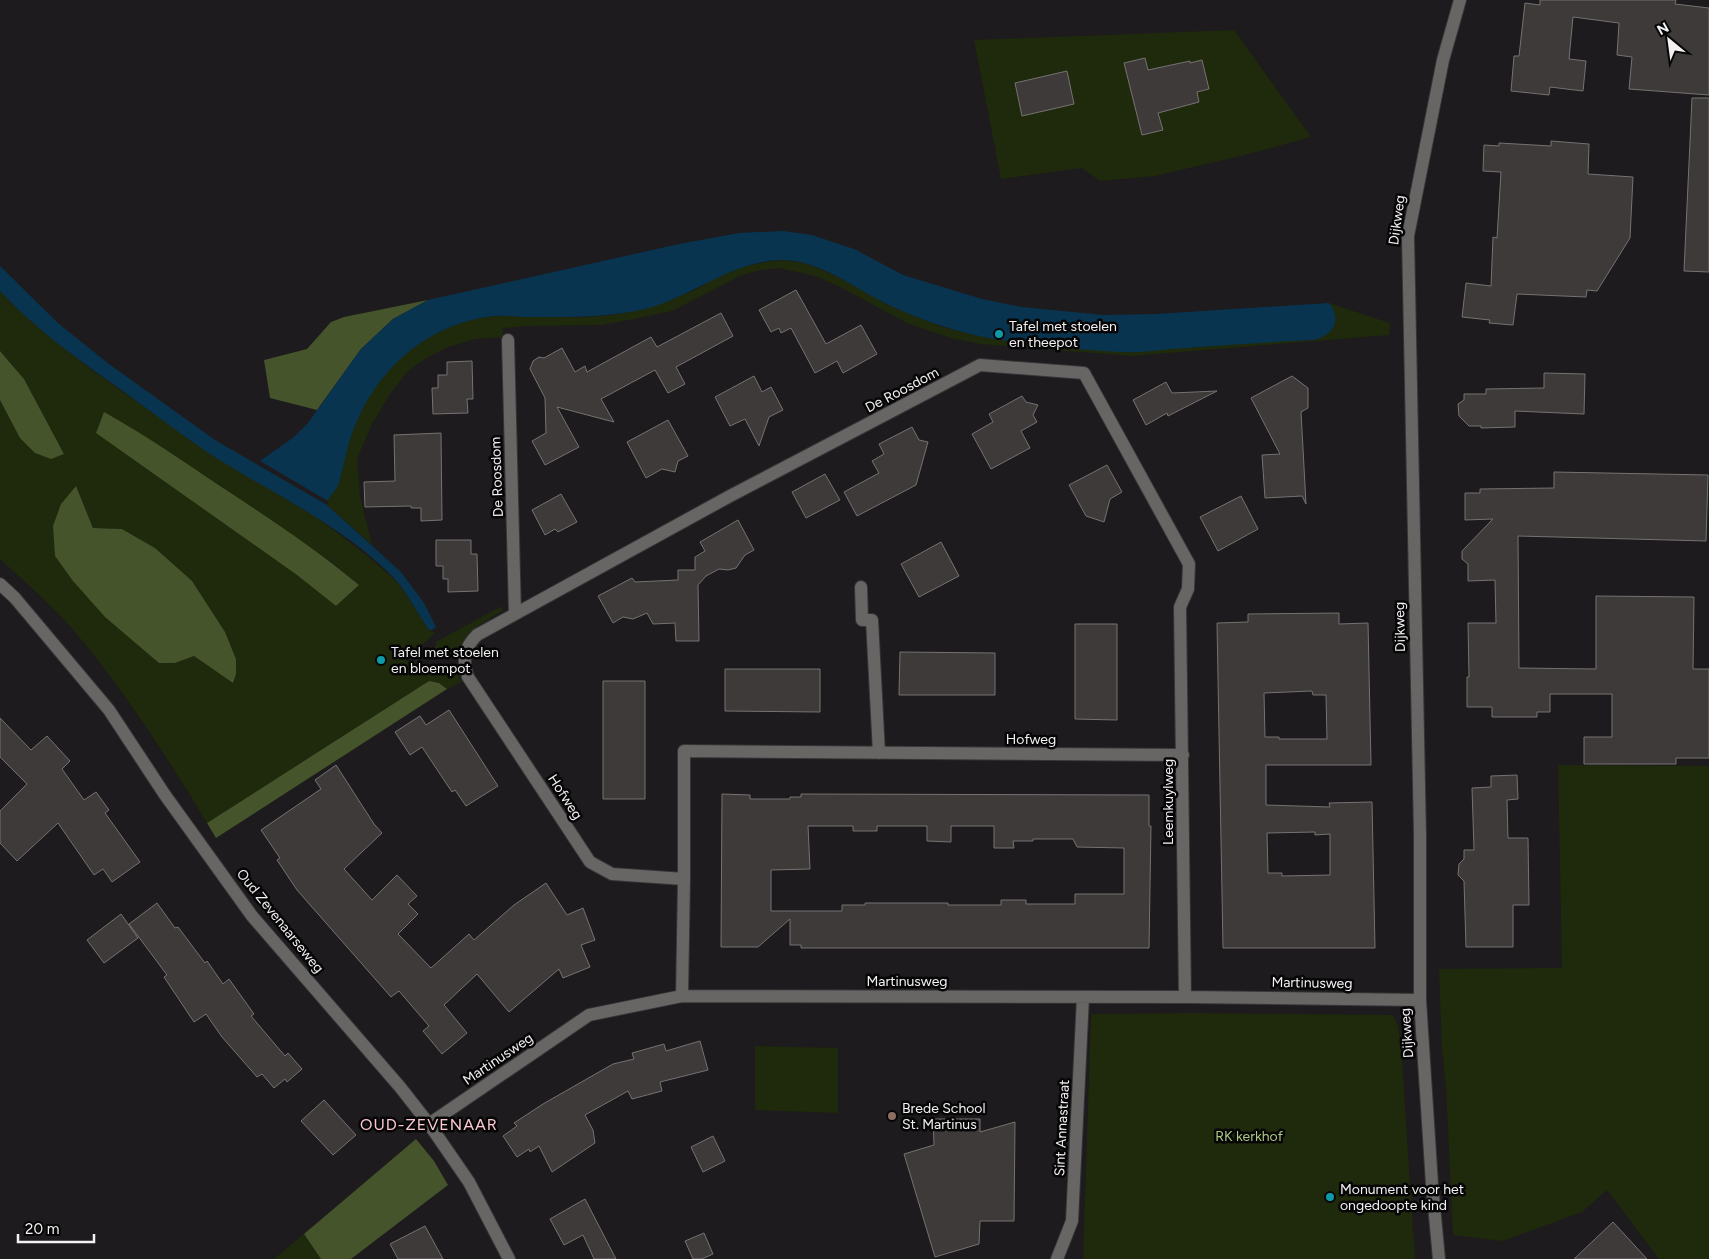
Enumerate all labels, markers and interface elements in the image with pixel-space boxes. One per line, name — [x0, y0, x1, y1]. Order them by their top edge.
north arrow — [1644, 15, 1694, 65]
text: N — [1654, 19, 1672, 39]
street label: Dijkweg — [1385, 194, 1409, 246]
place label: Tafel met stoelen en theepot — [1009, 318, 1117, 351]
marker: Tafel met stoelen en theepot — [993, 328, 1005, 340]
street label: De Roosdom — [862, 364, 942, 416]
street label: De Roosdom — [487, 436, 507, 518]
street label: Dijkweg — [1391, 602, 1409, 652]
place label: Tafel met stoelen en bloempot — [391, 644, 499, 677]
marker: Tafel met stoelen en bloempot — [375, 654, 387, 666]
street label: Hofweg — [1006, 731, 1056, 748]
street label: Leemkuylweg — [1160, 759, 1177, 845]
street label: Hofweg — [544, 771, 586, 823]
street label: Oud Zevenaarseweg — [233, 866, 327, 976]
street label: Martinusweg — [866, 973, 948, 990]
street label: Martinusweg — [1271, 974, 1353, 992]
street label: Dijkweg — [1397, 1007, 1417, 1059]
street label: Martinusweg — [460, 1029, 536, 1089]
street label: Sint Annastraat — [1051, 1079, 1073, 1177]
place label: Brede School St. Martinus — [902, 1100, 986, 1133]
marker: Brede School St. Martinus — [886, 1110, 898, 1122]
district label: OUD-ZEVENAAR — [360, 1115, 498, 1134]
park label: RK kerkhof — [1215, 1128, 1284, 1145]
place label: Monument voor het ongedoopte kind — [1340, 1181, 1464, 1214]
marker: Monument voor het ongedoopte kind — [1324, 1191, 1336, 1203]
scale bar — [18, 1212, 94, 1244]
text: 20 m — [25, 1220, 59, 1238]

